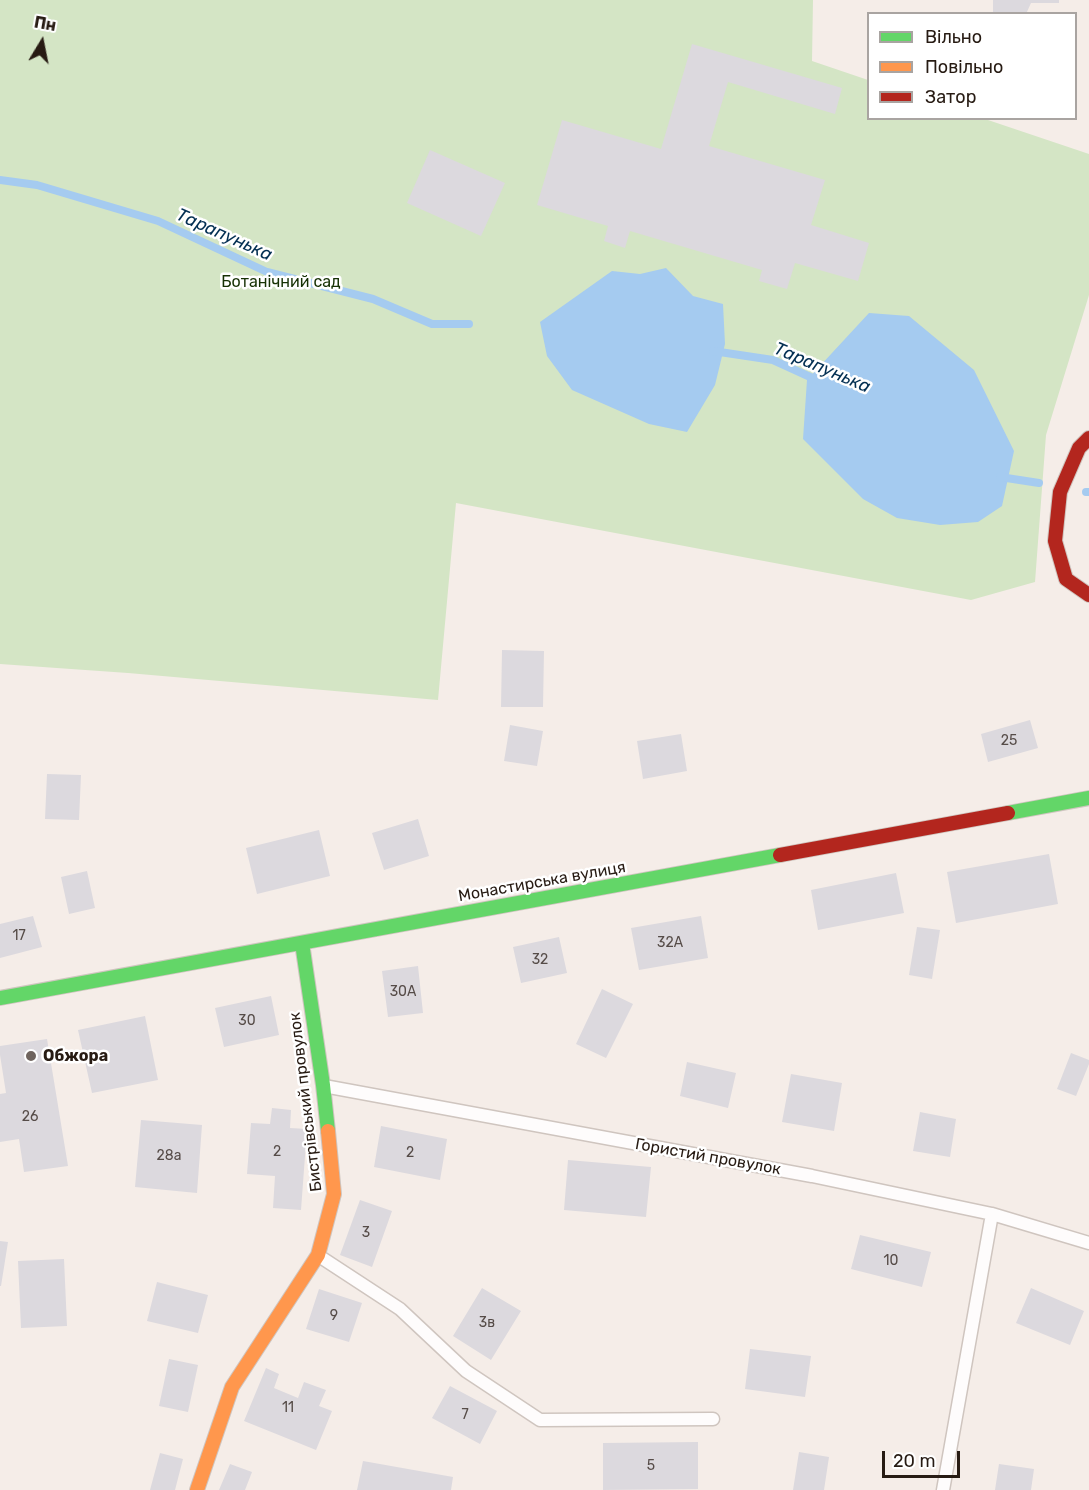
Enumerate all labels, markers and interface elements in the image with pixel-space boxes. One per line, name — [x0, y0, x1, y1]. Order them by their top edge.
north arrow — [12, 12, 72, 72]
legend — [867, 12, 1077, 120]
text: Пн — [33, 13, 58, 35]
text: Вільно — [925, 26, 982, 48]
text: Повільно — [925, 56, 1003, 78]
text: Затор — [925, 86, 976, 108]
water label: Тарапунька — [173, 204, 275, 266]
park label: Ботанічний сад — [221, 272, 341, 292]
water label: Тарапунька — [770, 338, 874, 398]
house number: 25 — [1001, 733, 1017, 749]
street label: Монастирська вулиця — [457, 858, 627, 906]
house number: 17 — [12, 928, 26, 944]
house number: 32А — [657, 935, 683, 951]
house number: 32 — [532, 952, 548, 968]
house number: 30А — [390, 984, 416, 1000]
street label: Бистрівський провулок — [285, 1011, 327, 1193]
house number: 30 — [238, 1013, 256, 1029]
place label: Обжора — [43, 1046, 108, 1066]
marker: Обжора — [24, 1049, 38, 1063]
house number: 26 — [22, 1109, 38, 1125]
street label: Гористий провулок — [634, 1135, 782, 1179]
house number: 2 — [273, 1144, 281, 1160]
house number: 2 — [406, 1145, 414, 1161]
house number: 28а — [157, 1148, 181, 1164]
house number: 3 — [362, 1225, 370, 1241]
house number: 10 — [884, 1253, 898, 1269]
house number: 9 — [330, 1308, 338, 1324]
house number: 3в — [479, 1315, 495, 1331]
house number: 11 — [282, 1400, 294, 1416]
house number: 7 — [461, 1407, 469, 1423]
scale bar — [885, 1439, 963, 1477]
text: 20 m — [893, 1450, 935, 1472]
house number: 5 — [647, 1458, 655, 1474]

